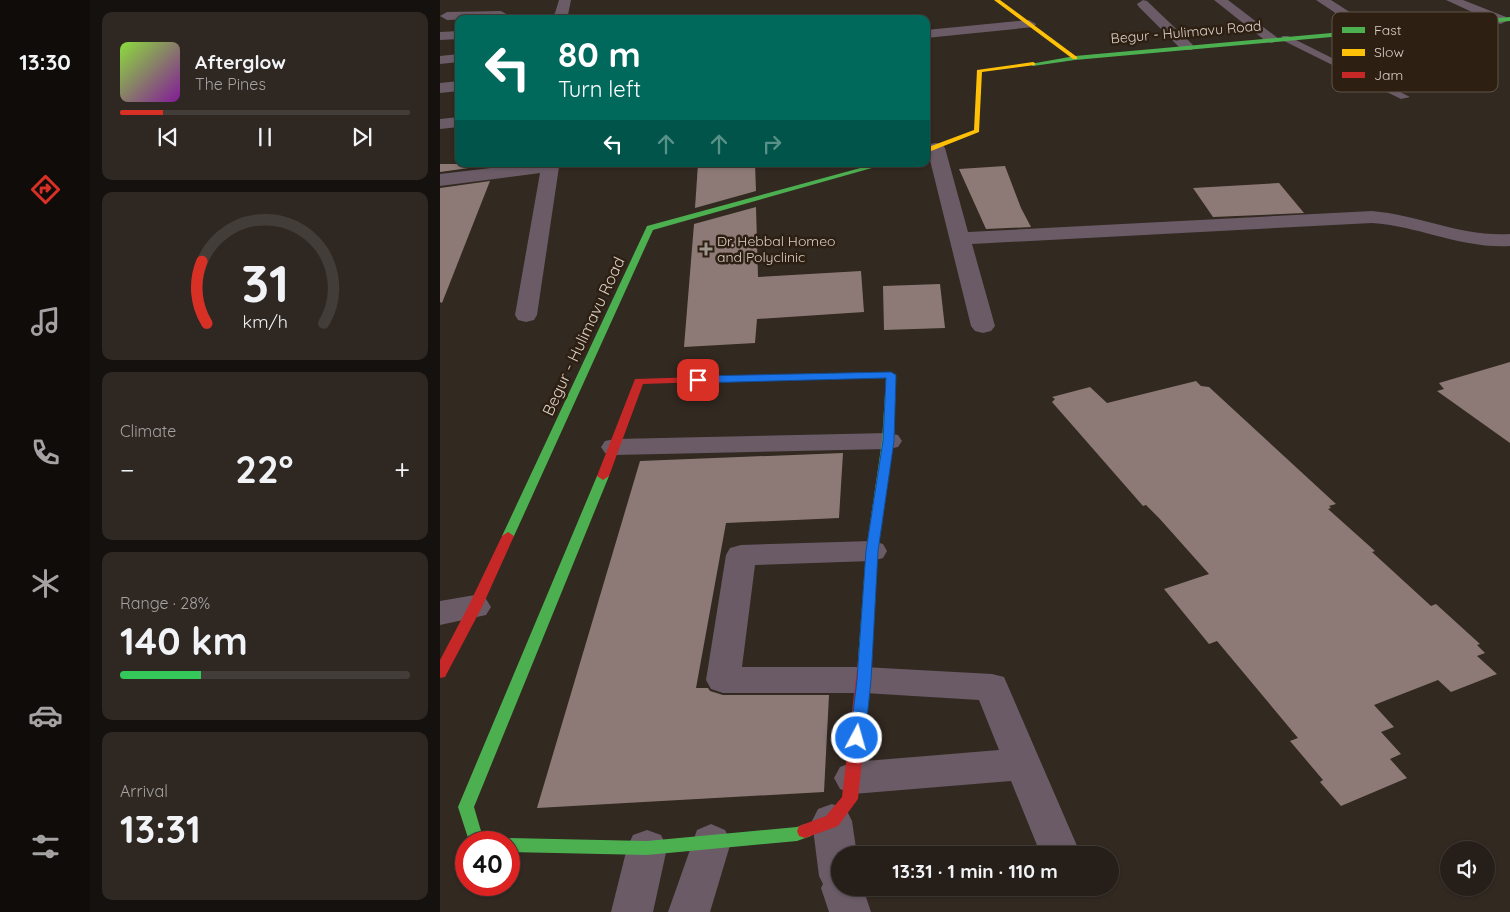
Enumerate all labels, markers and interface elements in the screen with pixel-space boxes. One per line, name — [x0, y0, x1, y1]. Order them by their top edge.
legend — [1332, 12, 1498, 92]
street label: Begur - Hulimavu Road — [1110, 16, 1262, 48]
text: Fast — [1374, 21, 1402, 39]
text: 80 m — [558, 32, 641, 76]
icon: left — [475, 35, 540, 100]
text: Slow — [1374, 43, 1404, 61]
text: 13:30 — [19, 48, 71, 76]
text: Afterglow — [195, 50, 286, 74]
text: Jam — [1374, 66, 1403, 84]
text: The Pines — [195, 74, 266, 94]
text: Turn left — [558, 75, 641, 103]
icon: previous — [154, 123, 182, 151]
icon: pause — [251, 123, 279, 151]
icon: next — [348, 123, 376, 151]
icon: left — [599, 130, 627, 158]
icon: ahead — [652, 130, 680, 158]
icon: ahead — [705, 130, 733, 158]
icon: right — [758, 130, 786, 158]
icon: directions — [28, 172, 63, 207]
place label: Dr. Hebbal Homeo and Polyclinic — [717, 232, 836, 266]
marker: Dr. Hebbal Homeo and Polyclinic — [699, 242, 713, 256]
text: 31 — [241, 250, 289, 315]
street label: Begur - Hulimavu Road — [537, 253, 629, 419]
icon: music — [28, 304, 63, 339]
text: km/h — [242, 310, 288, 332]
pin — [677, 359, 719, 401]
icon: arrive — [684, 366, 712, 394]
text: Climate — [120, 421, 176, 441]
icon: phone — [28, 435, 63, 470]
text: 22° — [235, 445, 293, 493]
text: − — [120, 452, 135, 487]
text: + — [394, 452, 410, 487]
icon: climate — [28, 566, 63, 601]
text: Range · 28% — [120, 593, 210, 613]
text: 140 km — [120, 617, 248, 665]
icon: car — [28, 698, 63, 733]
position arrow — [830, 711, 882, 763]
text: Arrival — [120, 781, 168, 801]
text: 13:31 — [120, 805, 201, 853]
icon: filters — [28, 829, 63, 864]
speed limit sign: 40 — [455, 831, 520, 896]
map controls — [1440, 841, 1495, 896]
button: sound — [1440, 841, 1495, 896]
text: 13:31 · 1 min · 110 m — [892, 859, 1058, 883]

